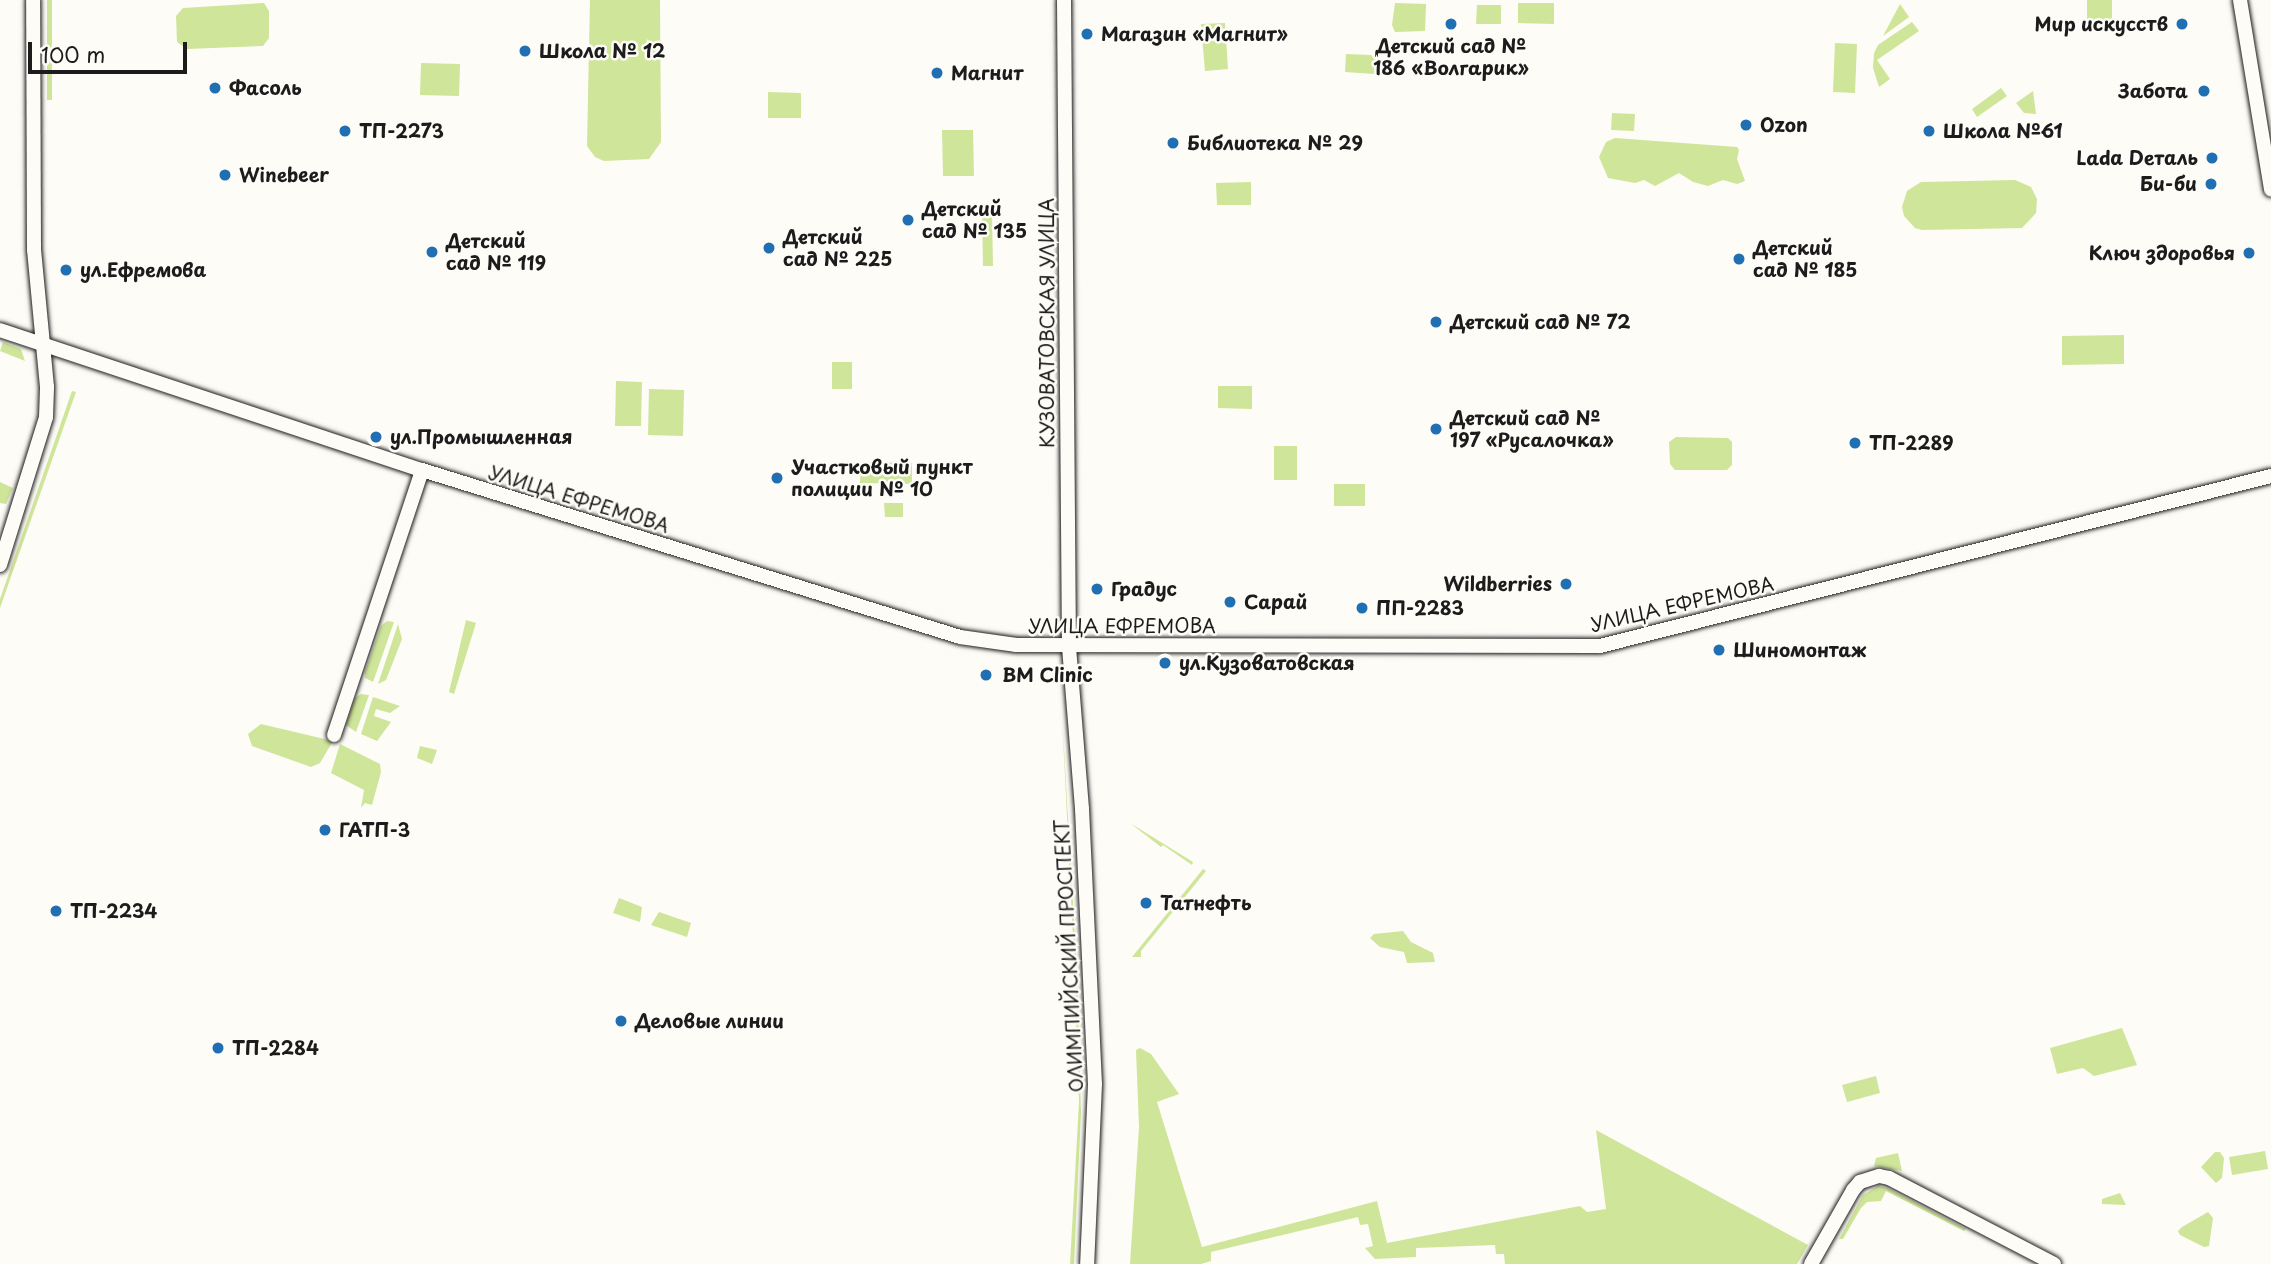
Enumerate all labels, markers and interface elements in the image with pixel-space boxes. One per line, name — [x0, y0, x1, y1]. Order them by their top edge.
place label: Мир искусств — [2033, 13, 2168, 35]
marker: Детский сад № 186 «Волгарик» — [1443, 16, 1459, 32]
marker: Мир искусств — [2174, 16, 2190, 32]
place label: Магазин «Магнит» — [1101, 23, 1288, 45]
marker: Магазин «Магнит» — [1079, 26, 1095, 42]
scale bar — [32, 28, 191, 72]
place label: Детский сад № 186 «Волгарик» — [1373, 35, 1529, 79]
text: 100 m — [41, 38, 105, 70]
place label: Школа № 12 — [539, 40, 666, 62]
marker: Школа № 12 — [517, 43, 533, 59]
place label: Магнит — [951, 62, 1023, 84]
marker: Магнит — [929, 65, 945, 81]
place label: Фасоль — [229, 77, 302, 99]
marker: Фасоль — [207, 80, 223, 96]
place label: Забота — [2118, 80, 2188, 102]
marker: Забота — [2194, 81, 2214, 101]
place label: Ozon — [1760, 114, 1808, 136]
marker: Ozon — [1738, 117, 1754, 133]
place label: ТП-2273 — [359, 120, 444, 142]
place label: Школа №61 — [1943, 120, 2063, 142]
marker: ТП-2273 — [337, 123, 353, 139]
marker: Школа №61 — [1921, 123, 1937, 139]
place label: Библиотека № 29 — [1187, 132, 1363, 154]
marker: Библиотека № 29 — [1165, 135, 1181, 151]
place label: Lada Dеталь — [2075, 147, 2198, 169]
marker: Lada Dеталь — [2204, 150, 2220, 166]
place label: Winebeer — [239, 164, 329, 186]
marker: Winebeer — [217, 167, 233, 183]
place label: Би-би — [2140, 173, 2197, 195]
marker: Би-би — [2203, 176, 2219, 192]
place label: Детский сад № 135 — [922, 198, 1027, 242]
street label: КУЗОВАТОВСКАЯ УЛИЦА — [1036, 198, 1058, 448]
marker: Детский сад № 135 — [900, 212, 916, 228]
place label: Детский сад № 225 — [783, 226, 892, 270]
place label: Детский сад № 119 — [446, 230, 546, 274]
place label: Детский сад № 185 — [1753, 237, 1858, 281]
marker: Детский сад № 225 — [761, 240, 777, 256]
place label: Ключ здоровья — [2088, 242, 2235, 264]
marker: Детский сад № 119 — [424, 244, 440, 260]
marker: Ключ здоровья — [2241, 245, 2257, 261]
marker: Детский сад № 185 — [1731, 251, 1747, 267]
place label: ул.Ефремова — [80, 259, 206, 281]
marker: ул.Ефремова — [58, 262, 74, 278]
place label: Детский сад № 72 — [1450, 311, 1631, 333]
marker: Детский сад № 72 — [1428, 314, 1444, 330]
place label: Детский сад № 197 «Русалочка» — [1450, 407, 1615, 451]
marker: Детский сад № 197 «Русалочка» — [1428, 421, 1444, 437]
place label: ул.Промышленная — [390, 426, 572, 448]
marker: ул.Промышленная — [368, 429, 384, 445]
place label: ТП-2289 — [1869, 432, 1954, 454]
marker: ТП-2289 — [1847, 435, 1863, 451]
place label: Участковый пункт полиции № 10 — [791, 456, 972, 500]
street label: УЛИЦА ЕФРЕМОВА — [486, 461, 672, 537]
marker: Участковый пункт полиции № 10 — [769, 470, 785, 486]
street label: УЛИЦА ЕФРЕМОВА — [1588, 572, 1776, 636]
place label: Wildberries — [1443, 573, 1552, 595]
marker: Wildberries — [1558, 576, 1574, 592]
place label: Градус — [1111, 578, 1177, 600]
marker: Градус — [1089, 581, 1105, 597]
place label: Сарай — [1244, 591, 1307, 613]
marker: Сарай — [1222, 594, 1238, 610]
place label: ПП-2283 — [1376, 597, 1464, 619]
marker: ПП-2283 — [1354, 600, 1370, 616]
street label: УЛИЦА ЕФРЕМОВА — [1028, 615, 1216, 637]
place label: Шиномонтаж — [1733, 639, 1866, 661]
marker: Шиномонтаж — [1711, 642, 1727, 658]
place label: ул.Кузоватовская — [1179, 652, 1355, 674]
marker: ул.Кузоватовская — [1157, 655, 1173, 671]
place label: BM Clinic — [1002, 664, 1092, 686]
marker: BM Clinic — [976, 665, 996, 685]
street label: ОЛИМПИЙСКИЙ ПРОСПЕКТ — [1050, 818, 1088, 1094]
place label: ГАТП-3 — [339, 819, 410, 841]
marker: ГАТП-3 — [317, 822, 333, 838]
place label: Татнефть — [1160, 892, 1251, 914]
marker: Татнефть — [1138, 895, 1154, 911]
place label: ТП-2234 — [70, 900, 157, 922]
marker: ТП-2234 — [48, 903, 64, 919]
place label: Деловые линии — [635, 1010, 784, 1032]
marker: Деловые линии — [613, 1013, 629, 1029]
place label: ТП-2284 — [232, 1037, 319, 1059]
marker: ТП-2284 — [210, 1040, 226, 1056]

